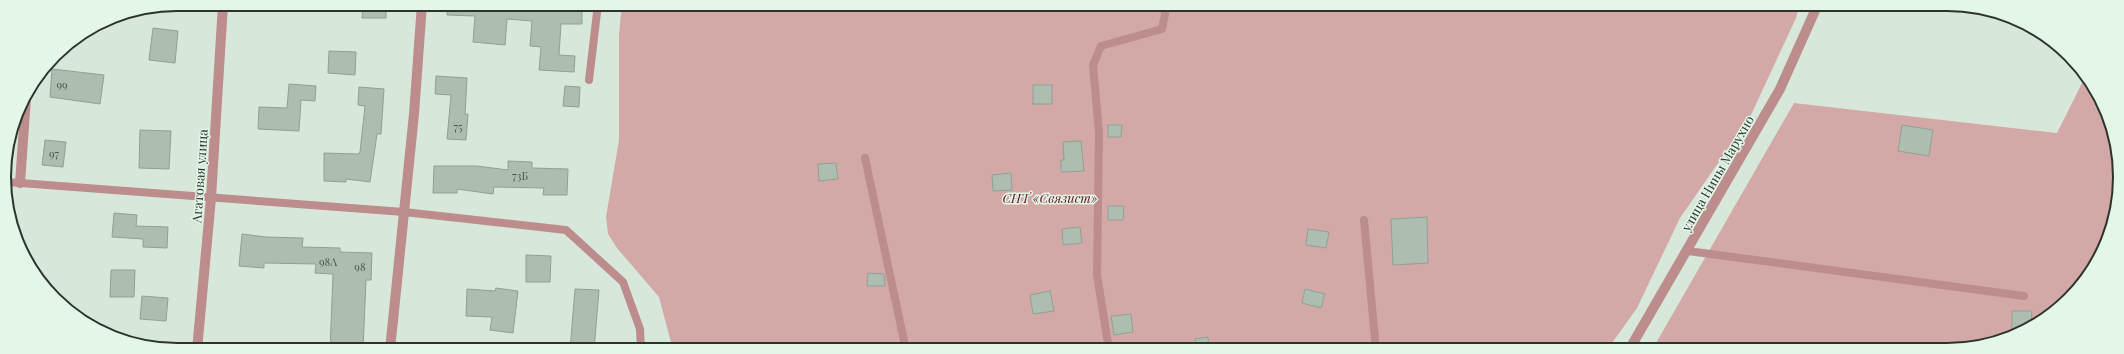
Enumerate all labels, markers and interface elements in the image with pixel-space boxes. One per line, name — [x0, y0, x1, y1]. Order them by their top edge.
house number: 99 — [56, 77, 68, 92]
street label: улица Нины Марухно — [1676, 112, 1757, 235]
house number: 75 — [453, 119, 463, 134]
street label: Агатовая улица — [187, 128, 211, 224]
house number: 97 — [49, 146, 60, 161]
house number: 73Б — [512, 168, 528, 183]
park label: СНТ «Связист» — [1002, 189, 1098, 206]
house number: 98А — [319, 254, 337, 269]
house number: 98 — [354, 259, 366, 274]

